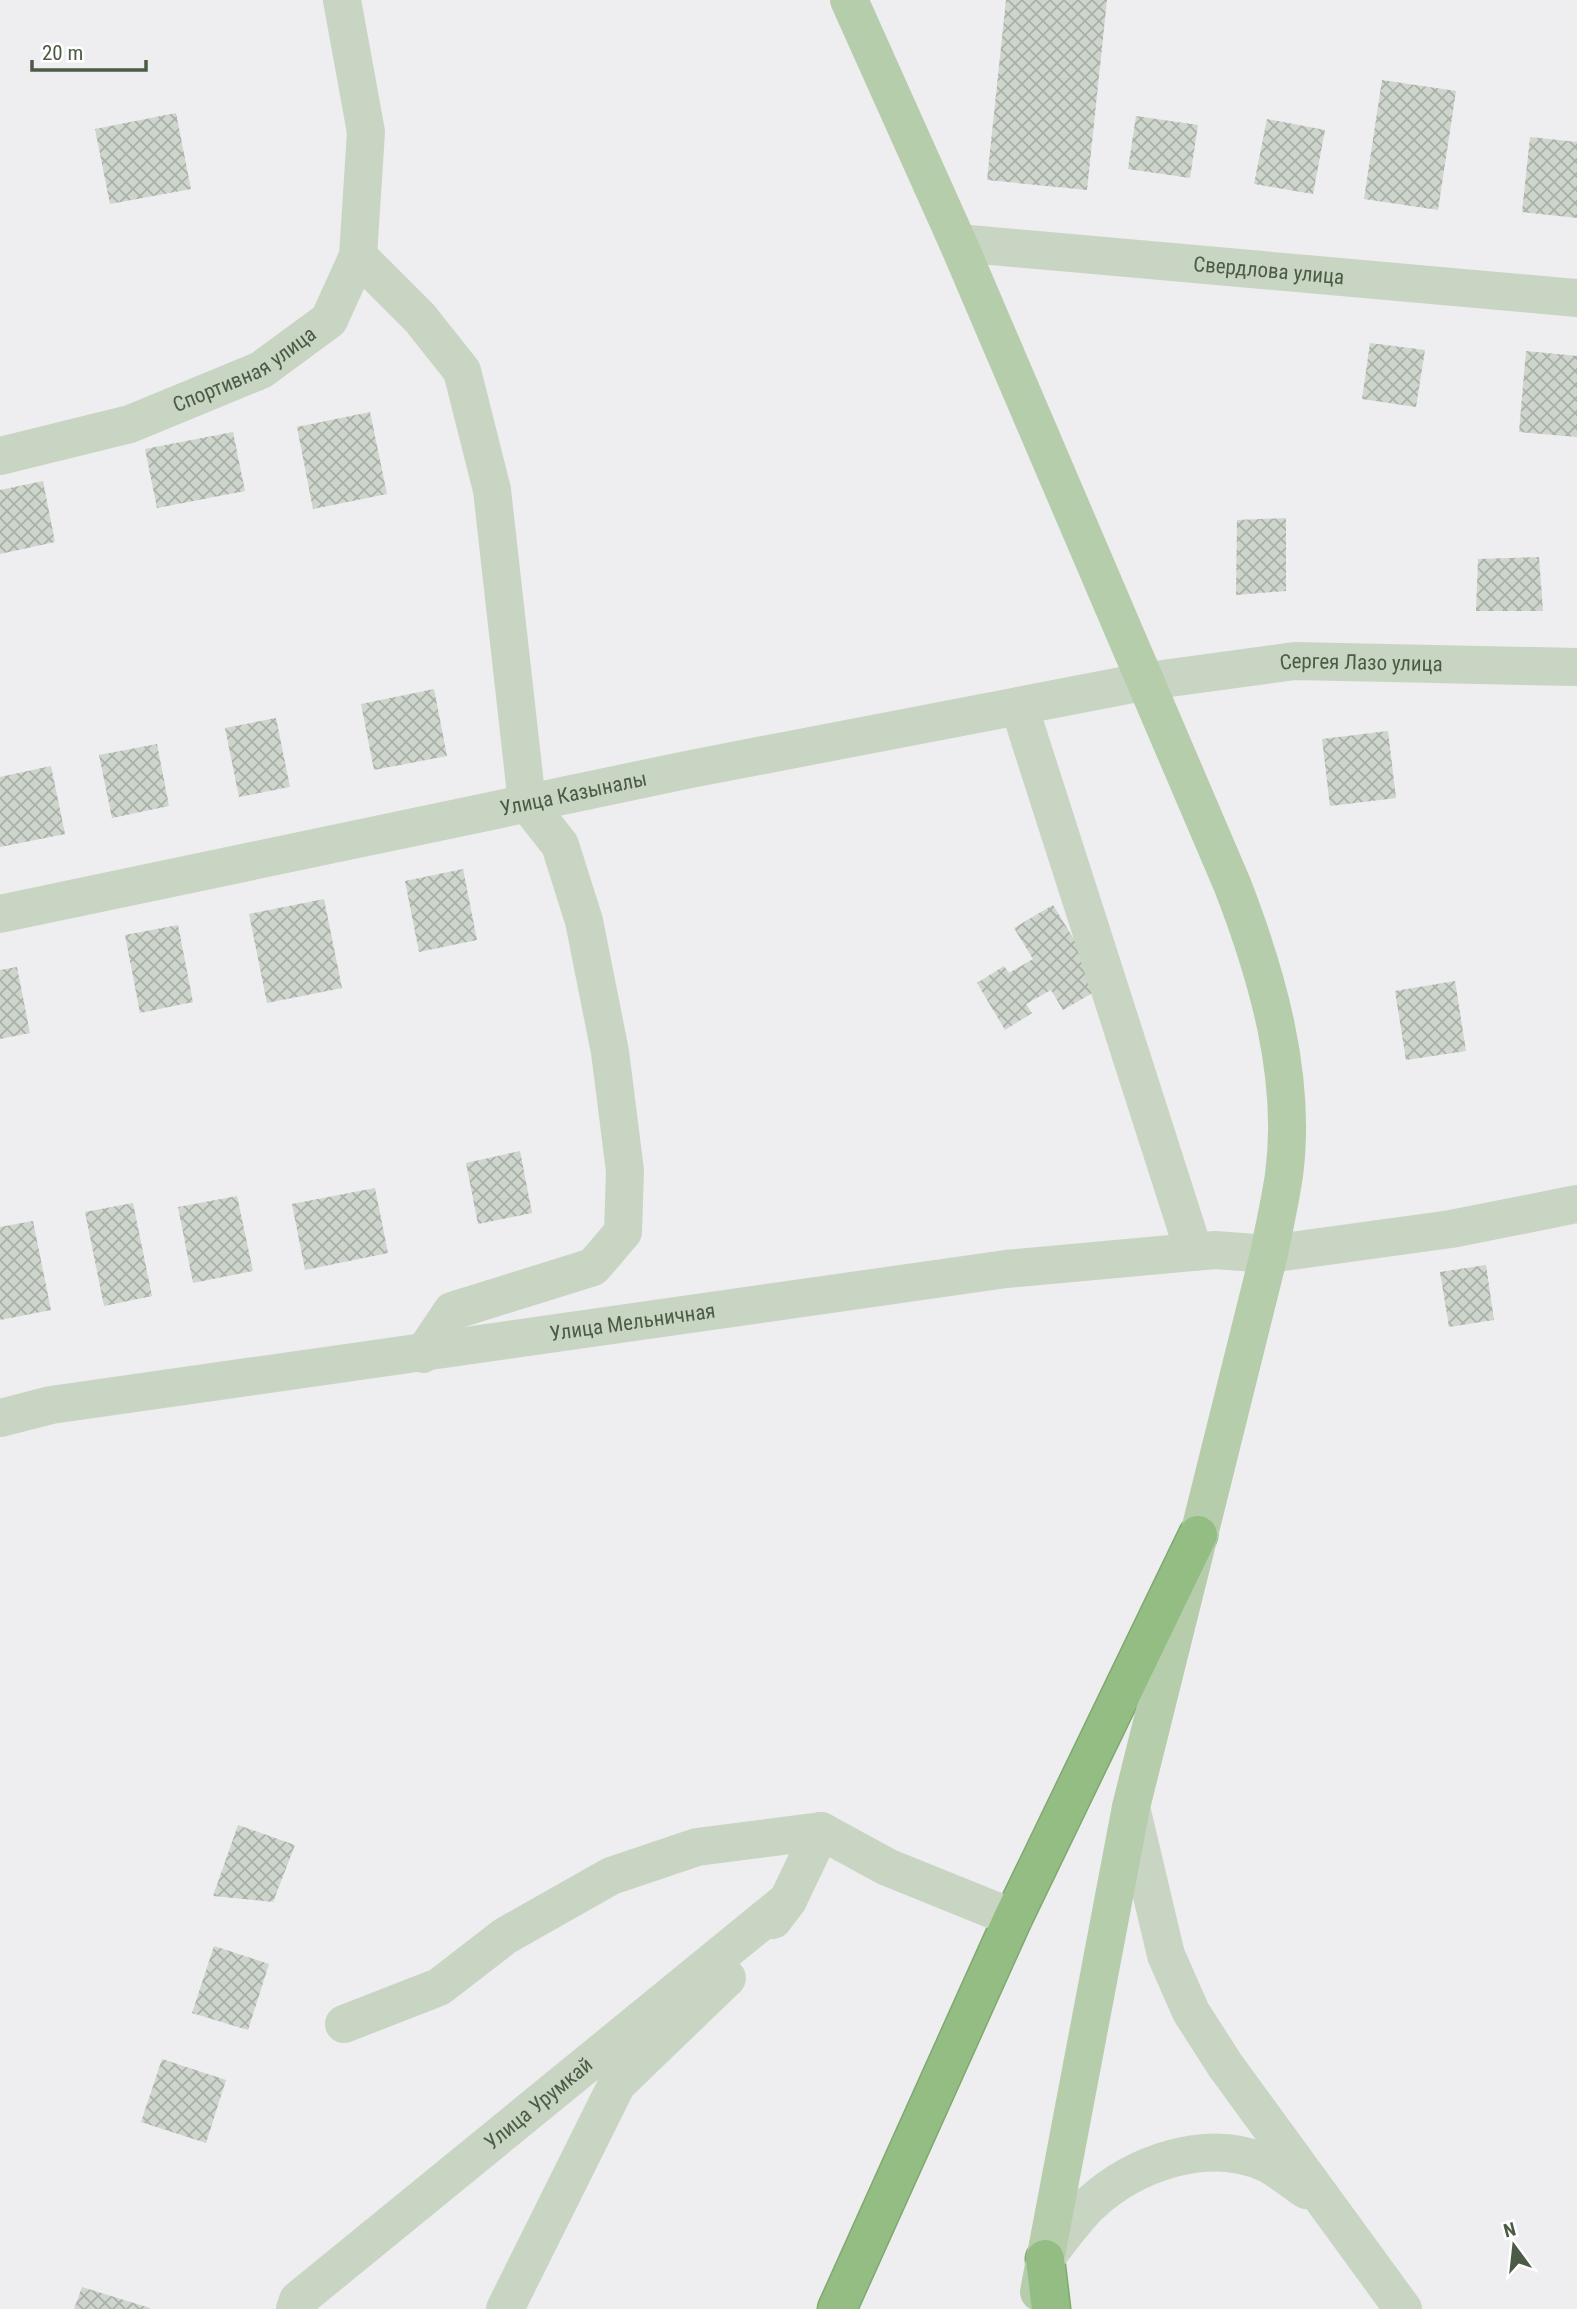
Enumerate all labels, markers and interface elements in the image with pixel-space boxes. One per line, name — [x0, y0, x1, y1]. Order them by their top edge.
scale bar — [32, 28, 145, 72]
text: 20 m — [42, 41, 83, 65]
street label: Свердлова улица — [1192, 252, 1345, 289]
street label: Спортивная улица — [169, 322, 321, 417]
street label: Сергея Лазо улица — [1278, 649, 1443, 676]
street label: Улица Казыналы — [498, 767, 649, 821]
street label: Улица Мельничная — [548, 1299, 717, 1346]
street label: Улица Урумкай — [480, 2053, 597, 2155]
north arrow — [1479, 2211, 1549, 2281]
text: N — [1501, 2217, 1518, 2243]

